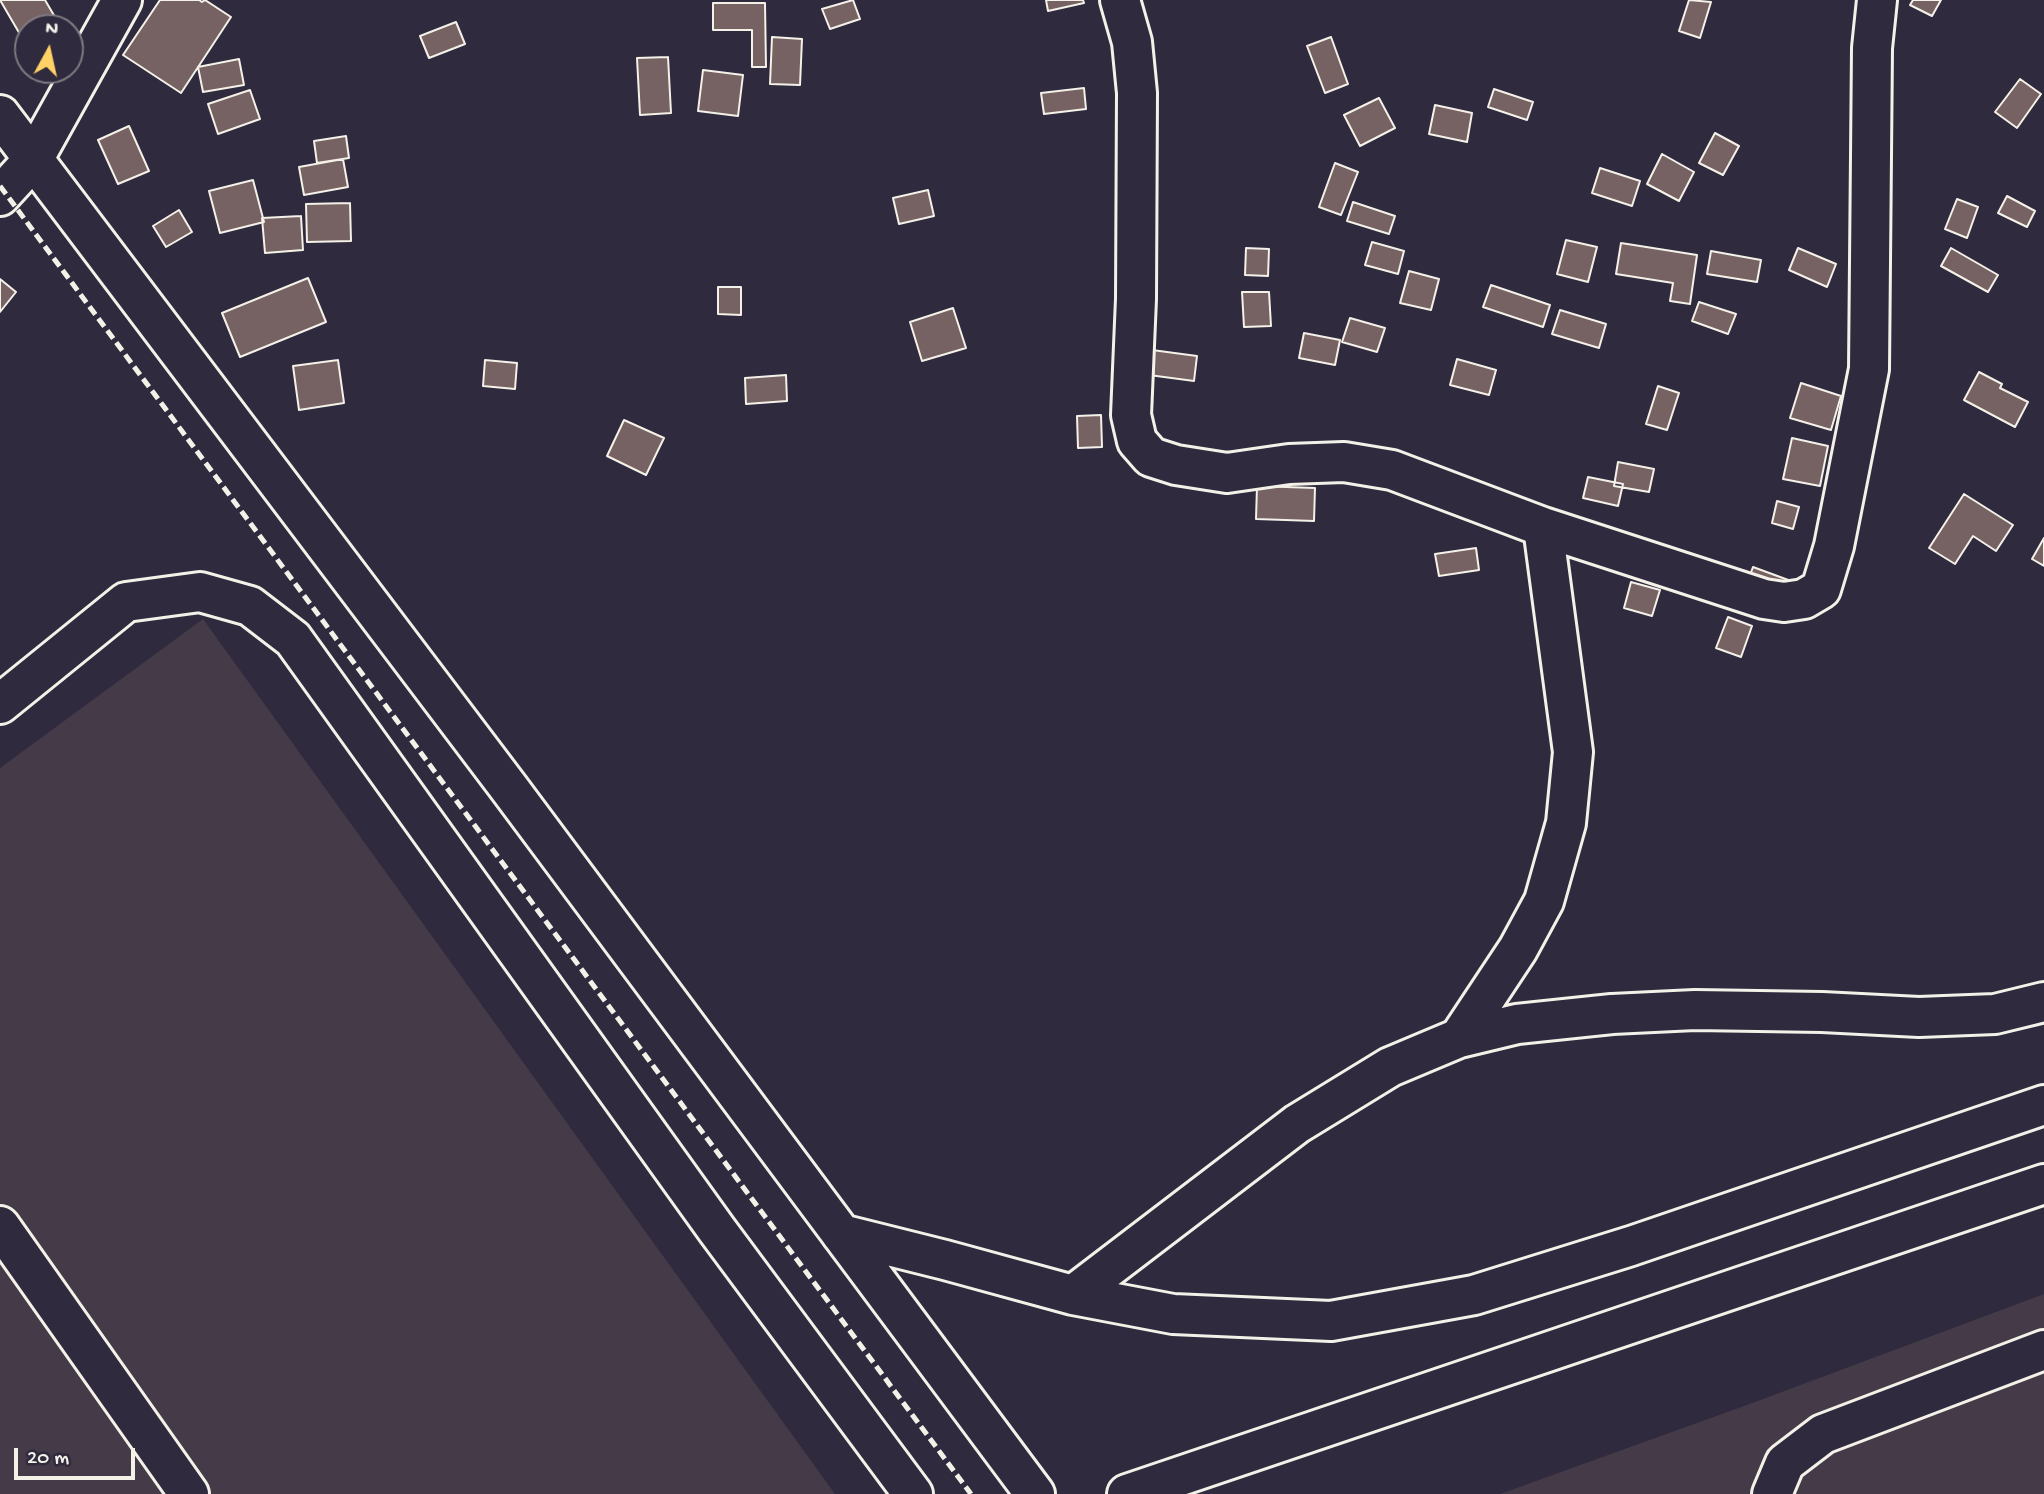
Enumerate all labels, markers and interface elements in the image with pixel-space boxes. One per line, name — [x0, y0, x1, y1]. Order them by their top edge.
north arrow — [14, 14, 84, 84]
text: N — [44, 17, 59, 42]
scale bar — [18, 1434, 138, 1478]
text: 20 m — [27, 1447, 69, 1472]

